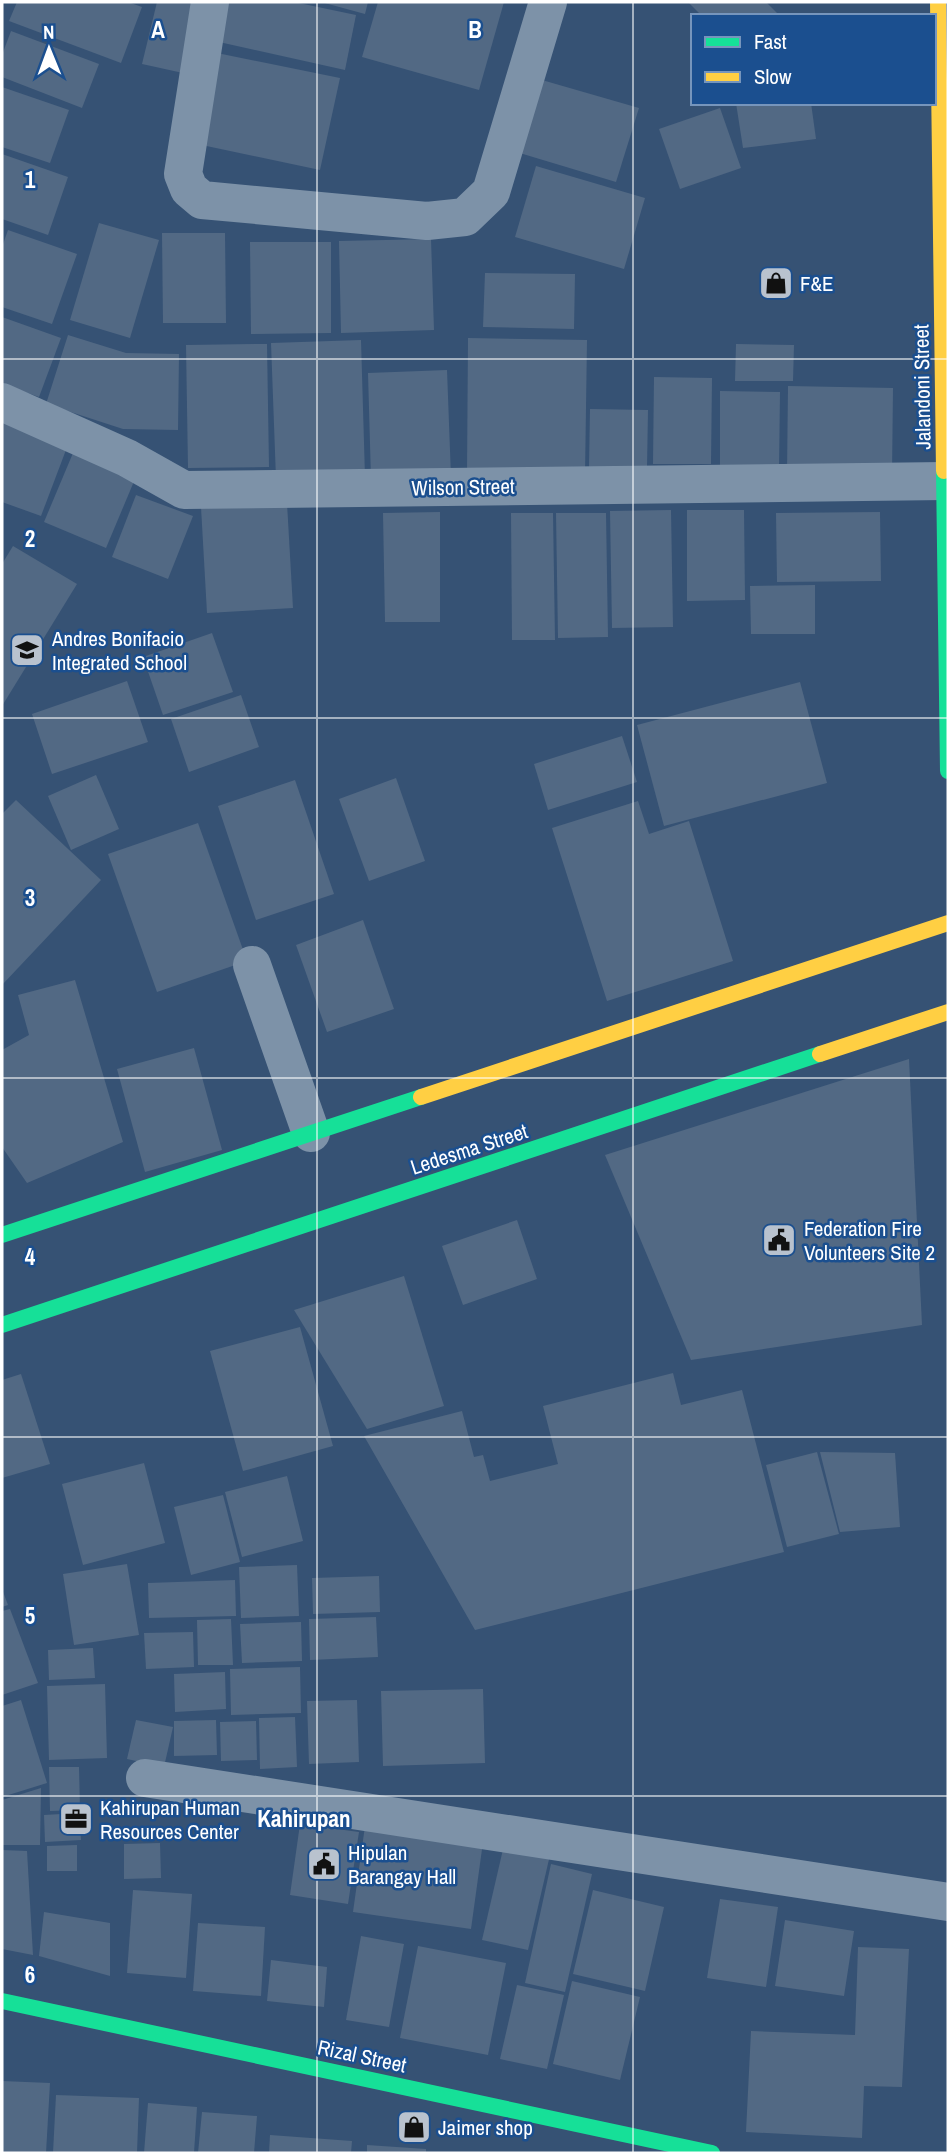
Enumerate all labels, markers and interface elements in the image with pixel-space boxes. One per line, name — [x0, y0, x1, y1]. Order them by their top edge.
north arrow — [14, 14, 84, 84]
text: A — [151, 14, 165, 45]
text: B — [468, 14, 482, 45]
legend — [691, 14, 936, 105]
text: N — [43, 19, 55, 45]
text: Fast — [754, 27, 787, 56]
text: Slow — [754, 62, 792, 91]
text: 1 — [25, 164, 36, 195]
shop icon: F&E — [757, 264, 795, 302]
place label: F&E — [800, 269, 834, 298]
street label: Jalandoni Street — [906, 324, 938, 450]
street label: Wilson Street — [411, 472, 515, 502]
text: 2 — [25, 523, 35, 554]
place label: Andres Bonifacio Integrated School — [51, 624, 187, 677]
school or university icon: Andres Bonifacio Integrated School — [8, 631, 46, 669]
text: 3 — [25, 882, 35, 913]
street label: Ledesma Street — [407, 1116, 531, 1182]
place label: Federation Fire Volunteers Site 2 — [804, 1214, 935, 1267]
public building icon: Federation Fire Volunteers Site 2 — [760, 1221, 798, 1259]
text: 4 — [25, 1241, 36, 1272]
text: 5 — [25, 1600, 35, 1631]
place label: Kahirupan Human Resources Center — [100, 1793, 240, 1846]
office icon: Kahirupan Human Resources Center — [57, 1800, 95, 1838]
district label: Kahirupan — [257, 1803, 351, 1834]
place label: Hipulan Barangay Hall — [348, 1838, 456, 1891]
public building icon: Hipulan Barangay Hall — [305, 1845, 343, 1883]
text: 6 — [25, 1959, 35, 1990]
street label: Rizal Street — [315, 2032, 409, 2080]
shop icon: Jaimer shop — [395, 2108, 433, 2146]
place label: Jaimer shop — [438, 2113, 533, 2142]

